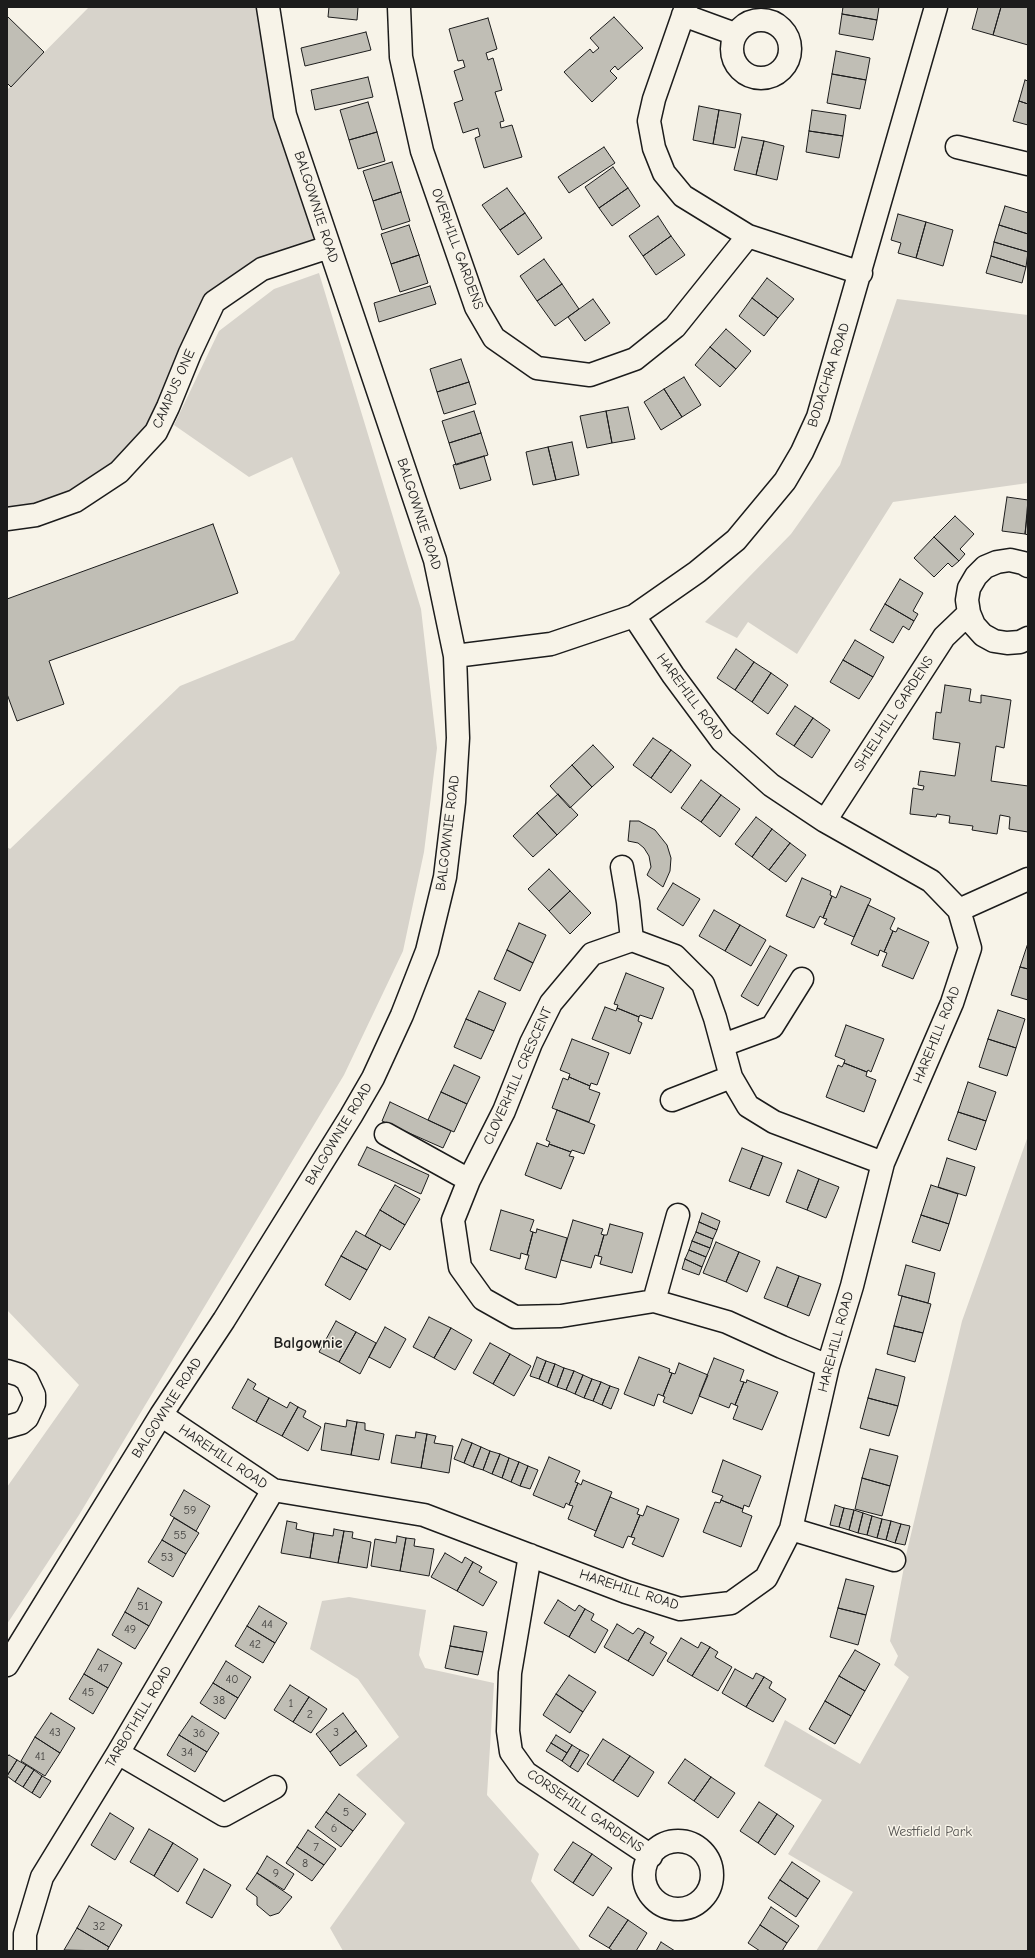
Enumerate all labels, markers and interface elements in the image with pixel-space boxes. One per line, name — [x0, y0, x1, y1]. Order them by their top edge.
street label: BALGOWNIE ROAD — [290, 149, 342, 265]
street label: OVERHILL GARDENS — [427, 186, 487, 312]
street label: BODACHRA ROAD — [804, 321, 854, 429]
street label: CAMPUS ONE — [149, 347, 199, 431]
street label: BALGOWNIE ROAD — [393, 456, 445, 572]
street label: HAREHILL ROAD — [653, 650, 727, 744]
street label: SHIELHILL GARDENS — [851, 653, 937, 775]
street label: BALGOWNIE ROAD — [433, 774, 463, 892]
street label: HAREHILL ROAD — [910, 984, 964, 1086]
street label: CLOVERHILL CRESCENT — [480, 1004, 556, 1148]
street label: BALGOWNIE ROAD — [302, 1080, 376, 1188]
street label: HAREHILL ROAD — [814, 1290, 858, 1394]
district label: Balgownie — [273, 1333, 343, 1353]
street label: BALGOWNIE ROAD — [128, 1355, 206, 1461]
street label: HAREHILL ROAD — [175, 1421, 271, 1493]
house number: 59 — [184, 1504, 196, 1518]
house number: 55 — [173, 1529, 187, 1543]
house number: 53 — [161, 1551, 173, 1565]
street label: HAREHILL ROAD — [577, 1566, 681, 1614]
house number: 51 — [137, 1600, 149, 1614]
house number: 44 — [261, 1618, 273, 1632]
house number: 49 — [124, 1623, 136, 1637]
house number: 42 — [249, 1638, 261, 1652]
house number: 47 — [97, 1662, 109, 1676]
street label: TARBOTHILL ROAD — [102, 1663, 176, 1771]
house number: 40 — [225, 1673, 239, 1687]
house number: 45 — [82, 1686, 94, 1700]
house number: 38 — [213, 1694, 225, 1708]
house number: 1 — [289, 1697, 293, 1711]
house number: 2 — [307, 1708, 313, 1722]
house number: 43 — [49, 1726, 61, 1740]
house number: 3 — [333, 1726, 339, 1740]
house number: 36 — [193, 1727, 205, 1741]
house number: 34 — [181, 1746, 193, 1760]
house number: 41 — [35, 1750, 45, 1764]
street label: CORSEHILL GARDENS — [523, 1766, 647, 1856]
house number: 5 — [343, 1806, 349, 1820]
house number: 6 — [331, 1822, 337, 1836]
park label: Westfield Park — [888, 1824, 972, 1840]
house number: 7 — [313, 1841, 319, 1855]
house number: 8 — [302, 1857, 308, 1871]
house number: 9 — [273, 1867, 279, 1881]
house number: 32 — [93, 1920, 105, 1934]

